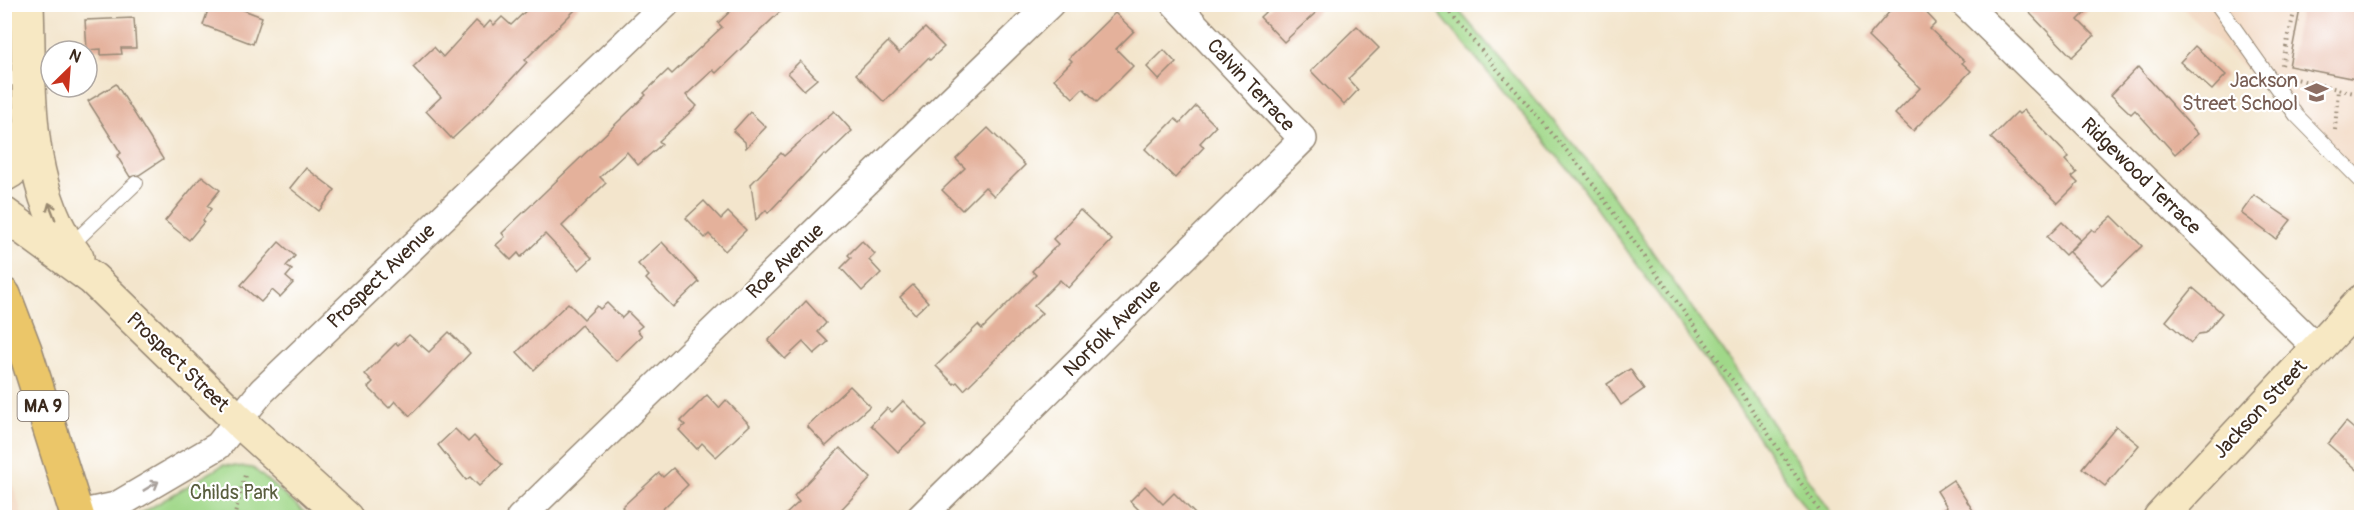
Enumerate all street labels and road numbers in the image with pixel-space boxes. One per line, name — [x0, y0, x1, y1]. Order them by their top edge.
street label: Calvin Terrace — [1202, 33, 1300, 137]
street label: Ridgewood Terrace — [2076, 112, 2206, 240]
street label: Prospect Avenue — [322, 218, 440, 334]
street label: Roe Avenue — [741, 218, 829, 304]
street label: Norfolk Avenue — [1058, 274, 1166, 382]
street label: Prospect Street — [121, 307, 235, 418]
street label: Jackson Street — [2208, 353, 2313, 464]
road number: MA 9 — [18, 391, 68, 421]

